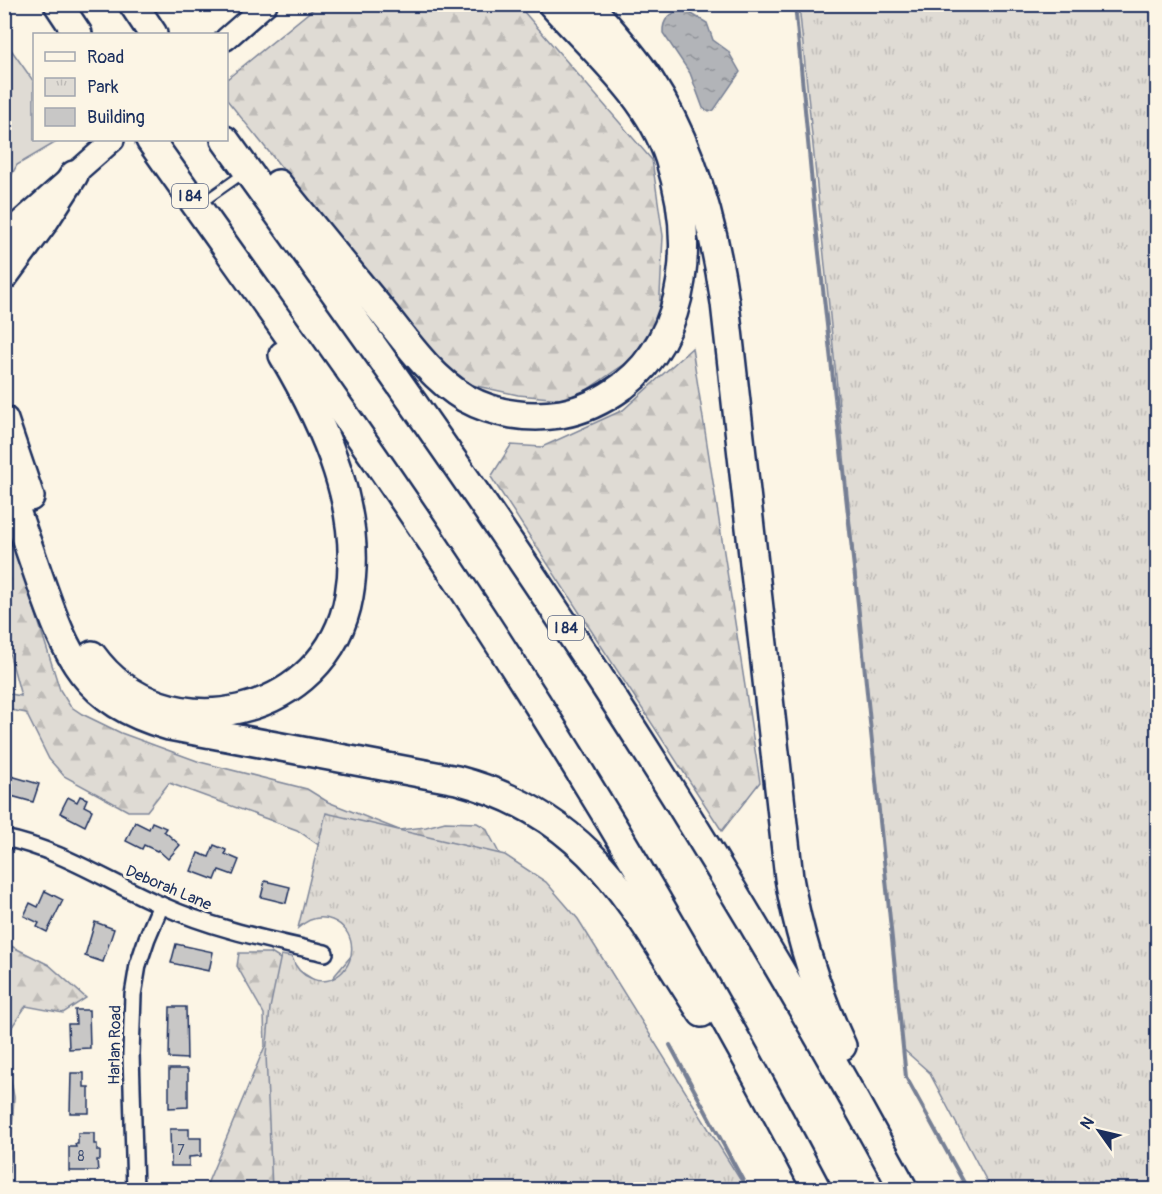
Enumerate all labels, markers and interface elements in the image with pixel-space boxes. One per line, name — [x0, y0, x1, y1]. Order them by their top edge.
legend — [33, 33, 228, 141]
text: Road — [87, 46, 124, 69]
text: Park — [87, 76, 119, 99]
text: Building — [87, 106, 145, 129]
road number: I 84 — [172, 184, 208, 208]
road number: I 84 — [548, 616, 584, 640]
street label: Deborah Lane — [123, 861, 215, 915]
street label: Harlan Road — [104, 1005, 126, 1085]
north arrow — [1069, 1101, 1129, 1161]
text: N — [1076, 1113, 1099, 1133]
house number: 7 — [177, 1142, 185, 1159]
house number: 8 — [77, 1148, 85, 1165]

